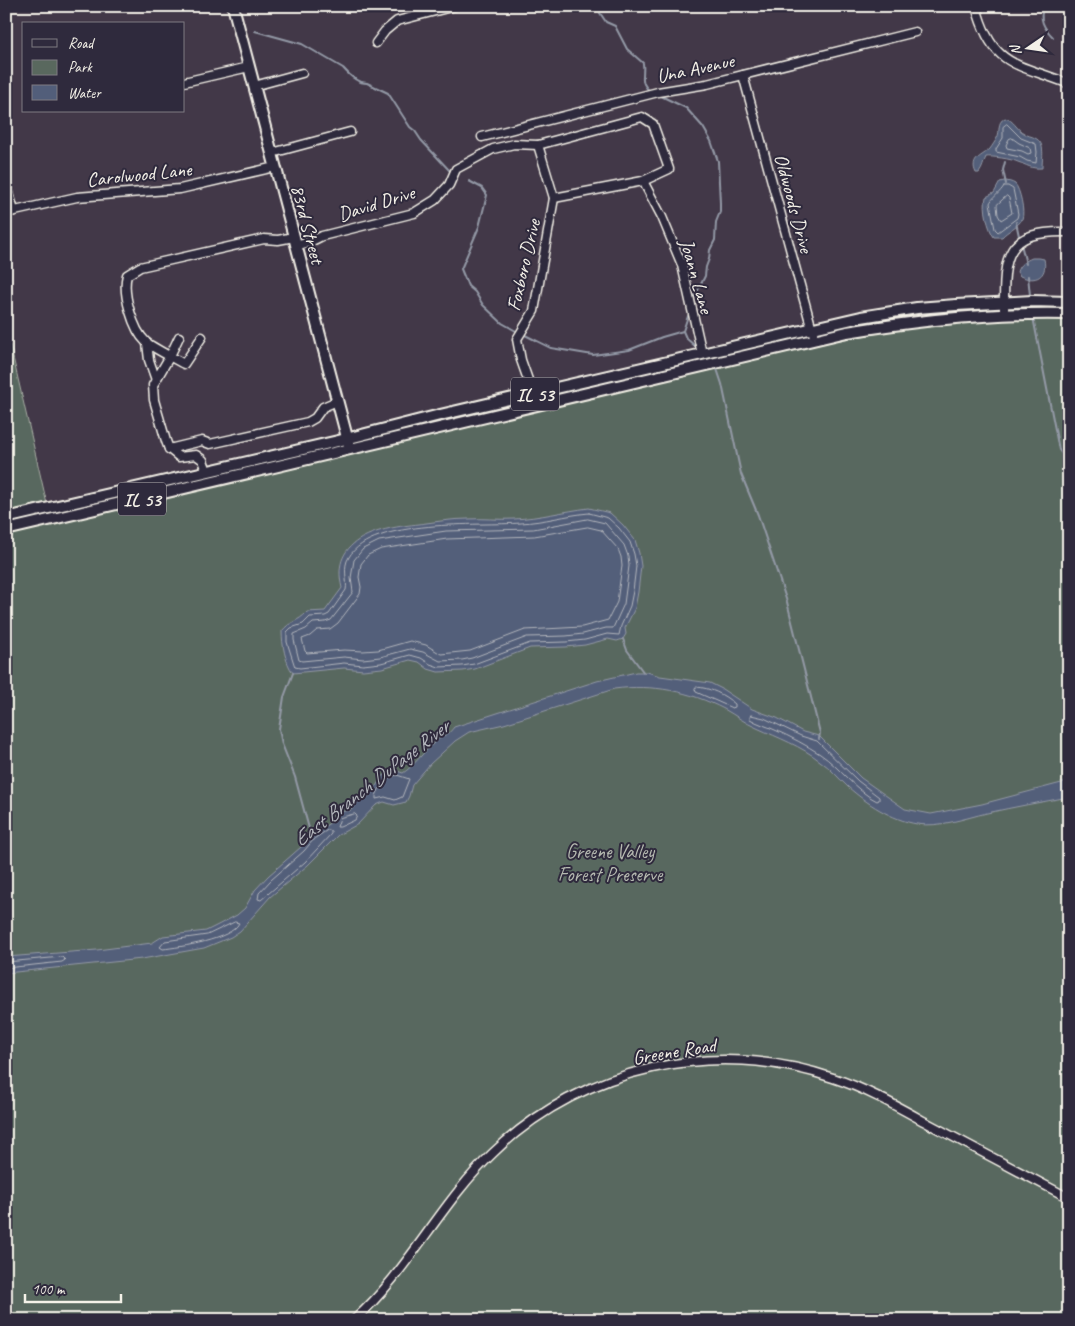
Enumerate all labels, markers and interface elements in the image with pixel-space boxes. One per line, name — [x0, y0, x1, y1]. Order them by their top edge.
legend — [22, 22, 185, 112]
north arrow — [1002, 22, 1052, 72]
text: Road — [68, 34, 95, 53]
text: N — [1006, 42, 1025, 57]
street label: Una Avenue — [654, 48, 737, 89]
text: Park — [68, 58, 93, 77]
text: Water — [68, 84, 102, 103]
street label: Oldwoods Drive — [768, 151, 819, 257]
street label: Carolwood Lane — [86, 156, 194, 192]
street label: David Drive — [335, 180, 419, 227]
street label: 83rd Street — [285, 182, 331, 269]
street label: Foxboro Drive — [501, 215, 547, 313]
street label: Joann Lane — [674, 235, 719, 318]
road number: IL 53 — [511, 378, 559, 410]
road number: IL 53 — [118, 482, 166, 516]
water label: East Branch DuPage River — [288, 712, 457, 852]
park label: Greene Valley Forest Preserve — [558, 839, 664, 887]
street label: Greene Road — [631, 1032, 720, 1070]
scale bar — [25, 1271, 121, 1303]
text: 100 m — [32, 1280, 66, 1299]

